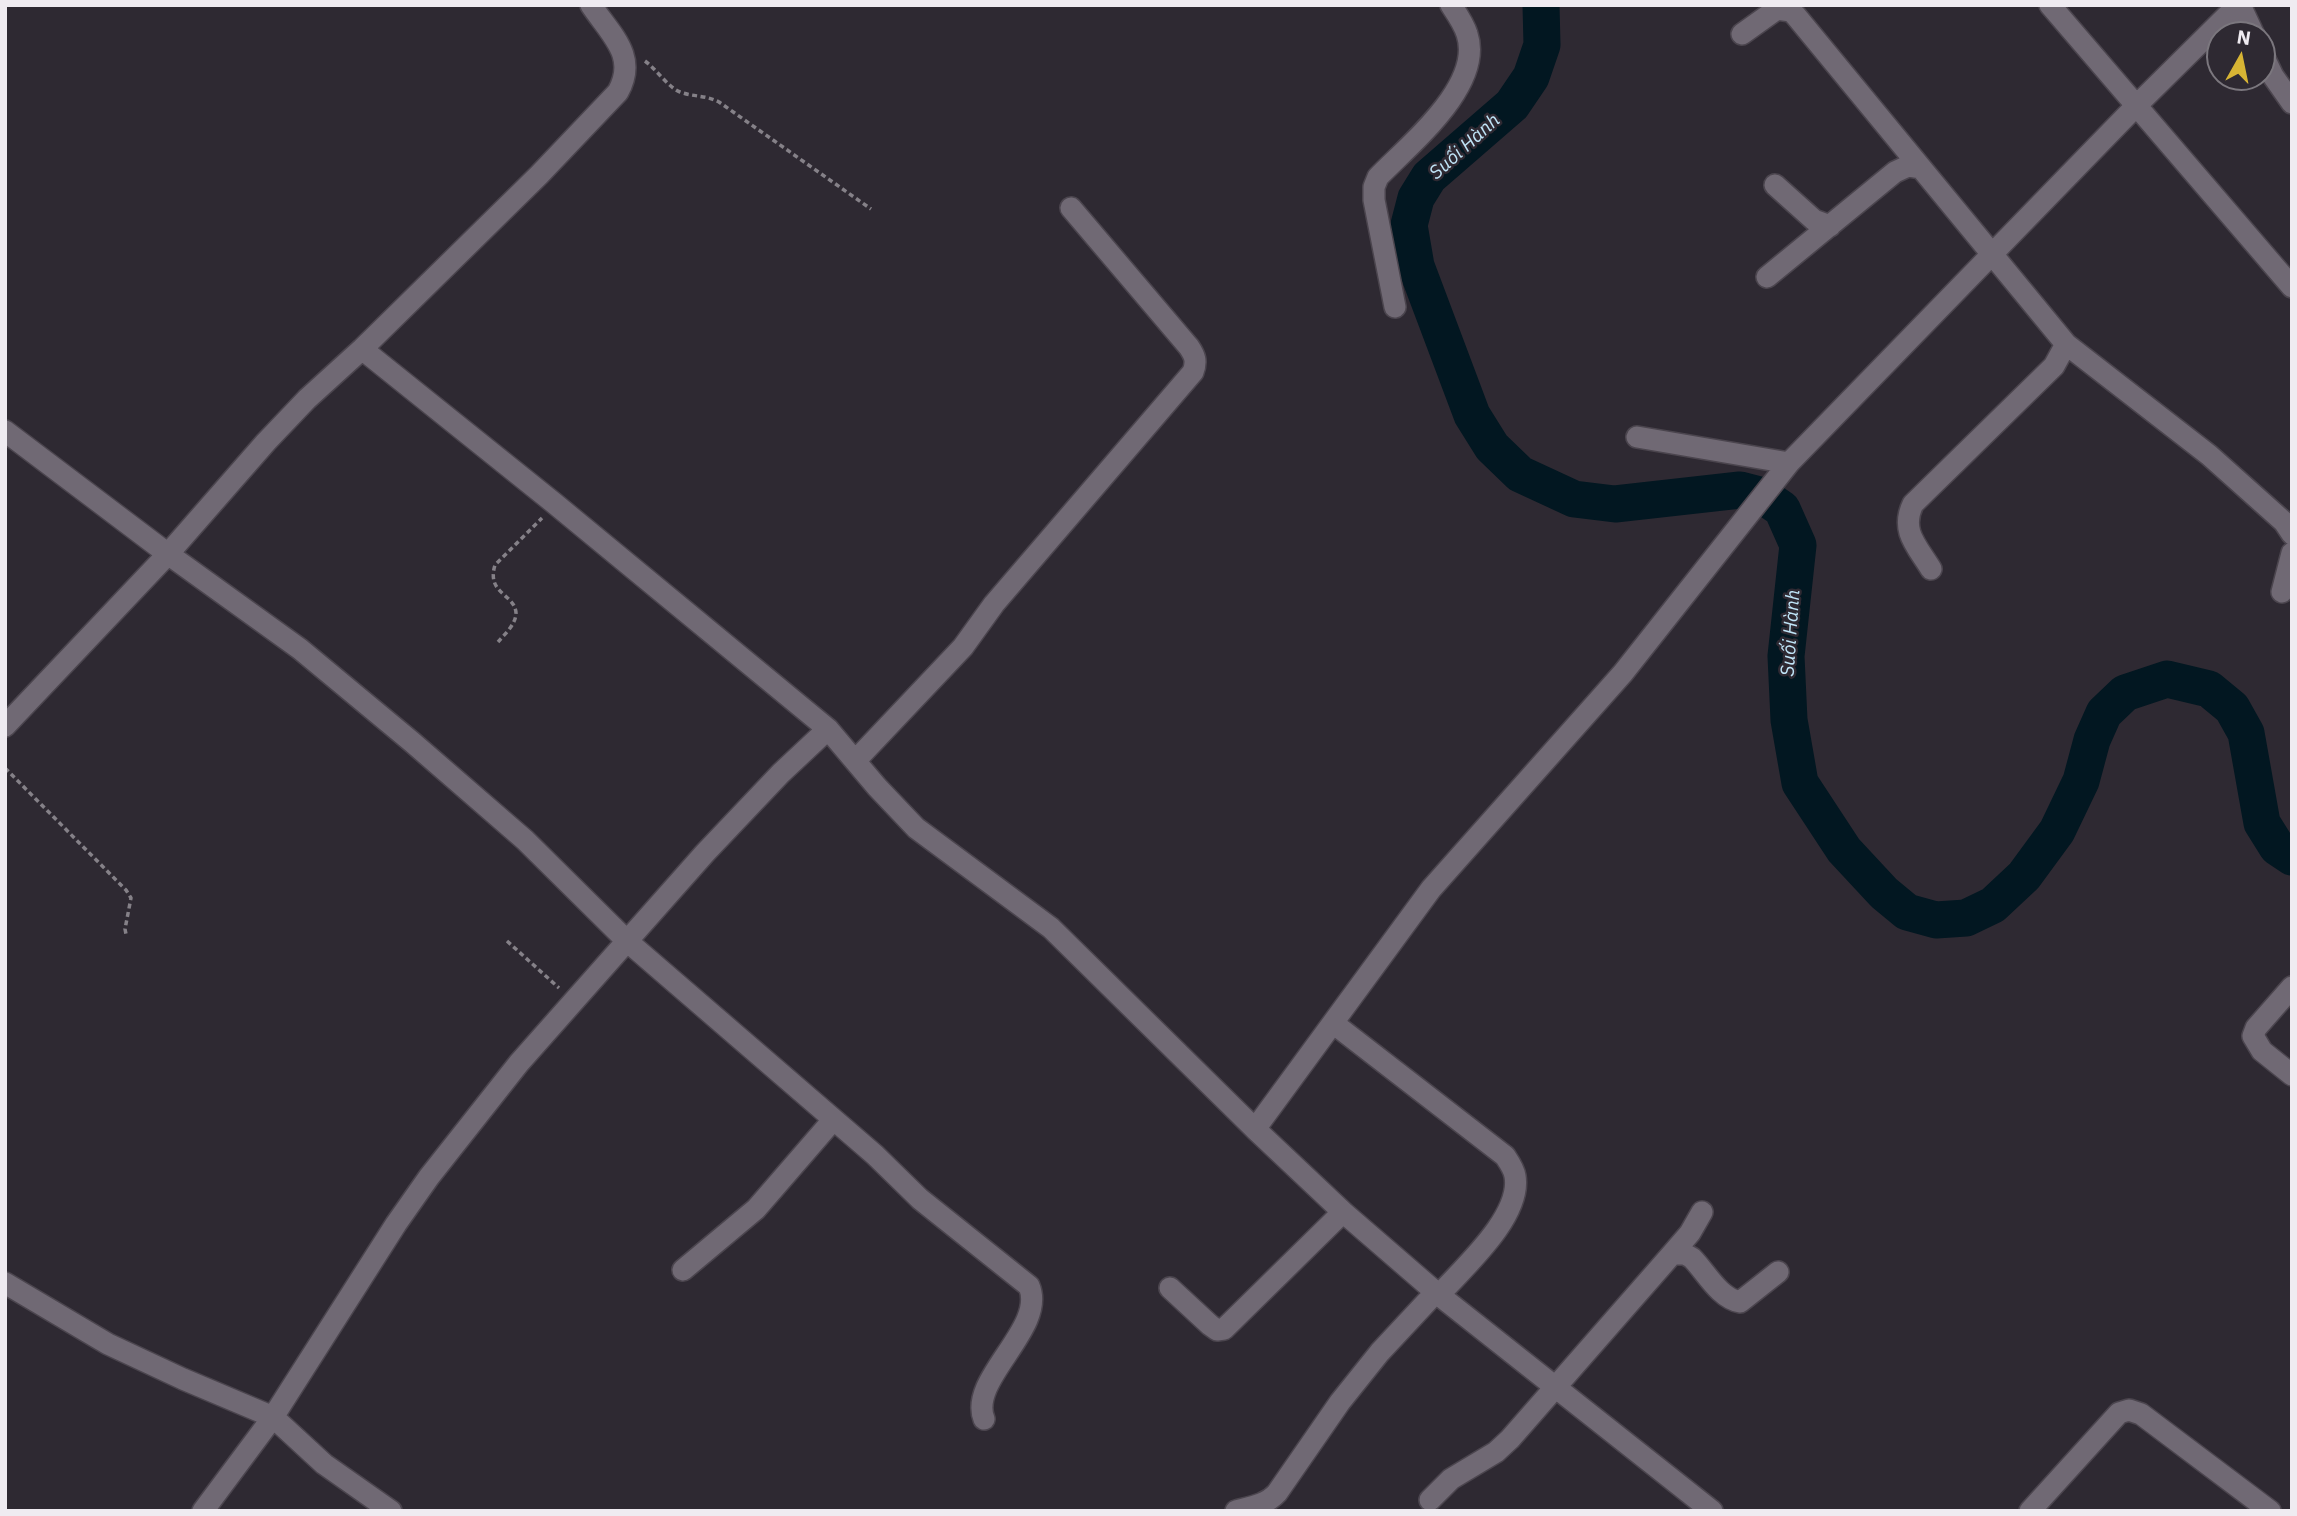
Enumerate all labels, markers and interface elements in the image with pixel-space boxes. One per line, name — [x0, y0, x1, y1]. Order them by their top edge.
north arrow — [2206, 21, 2276, 91]
text: N — [2235, 24, 2253, 50]
water label: Suối Hành — [1425, 109, 1505, 185]
water label: Suối Hành — [1777, 589, 1805, 677]

